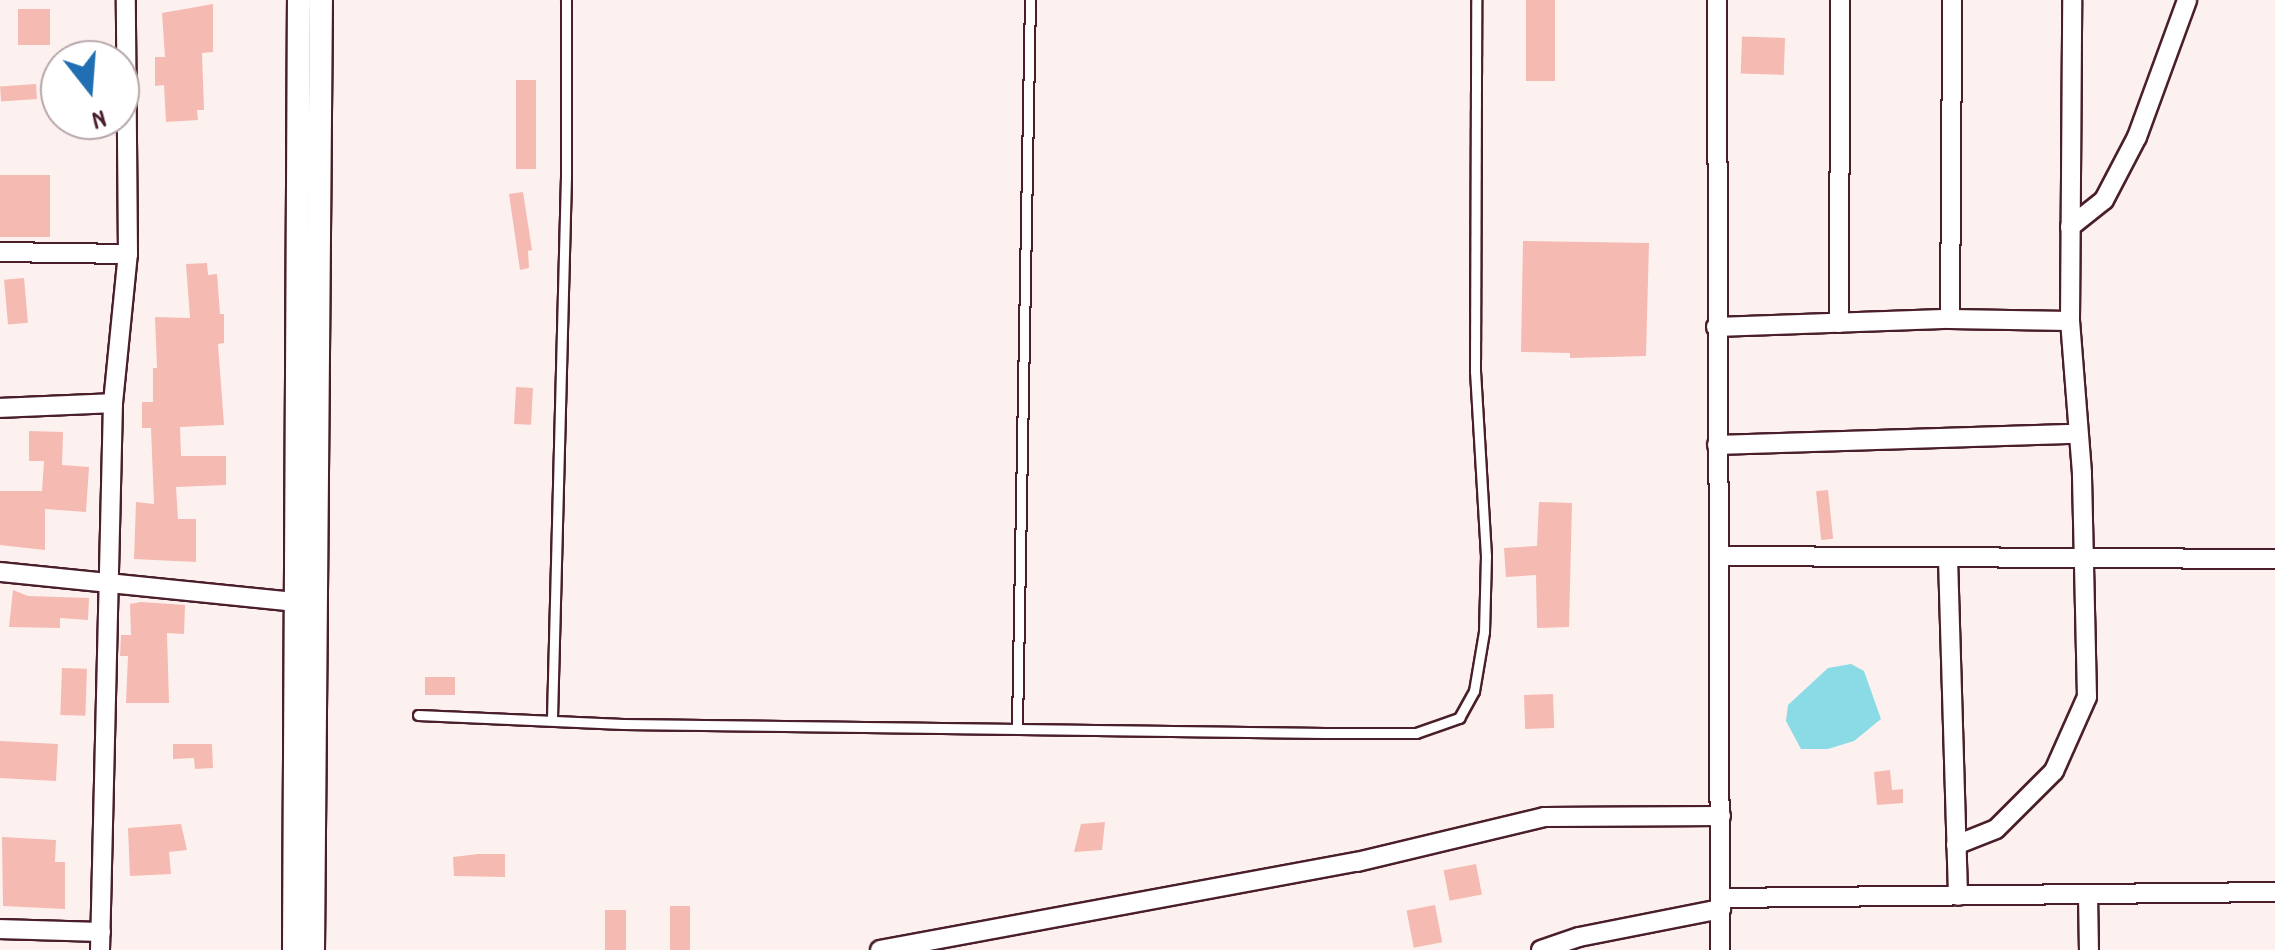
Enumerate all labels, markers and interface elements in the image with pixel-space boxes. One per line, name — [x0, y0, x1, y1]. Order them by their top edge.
north arrow — [40, 40, 140, 140]
text: N — [86, 96, 111, 138]

